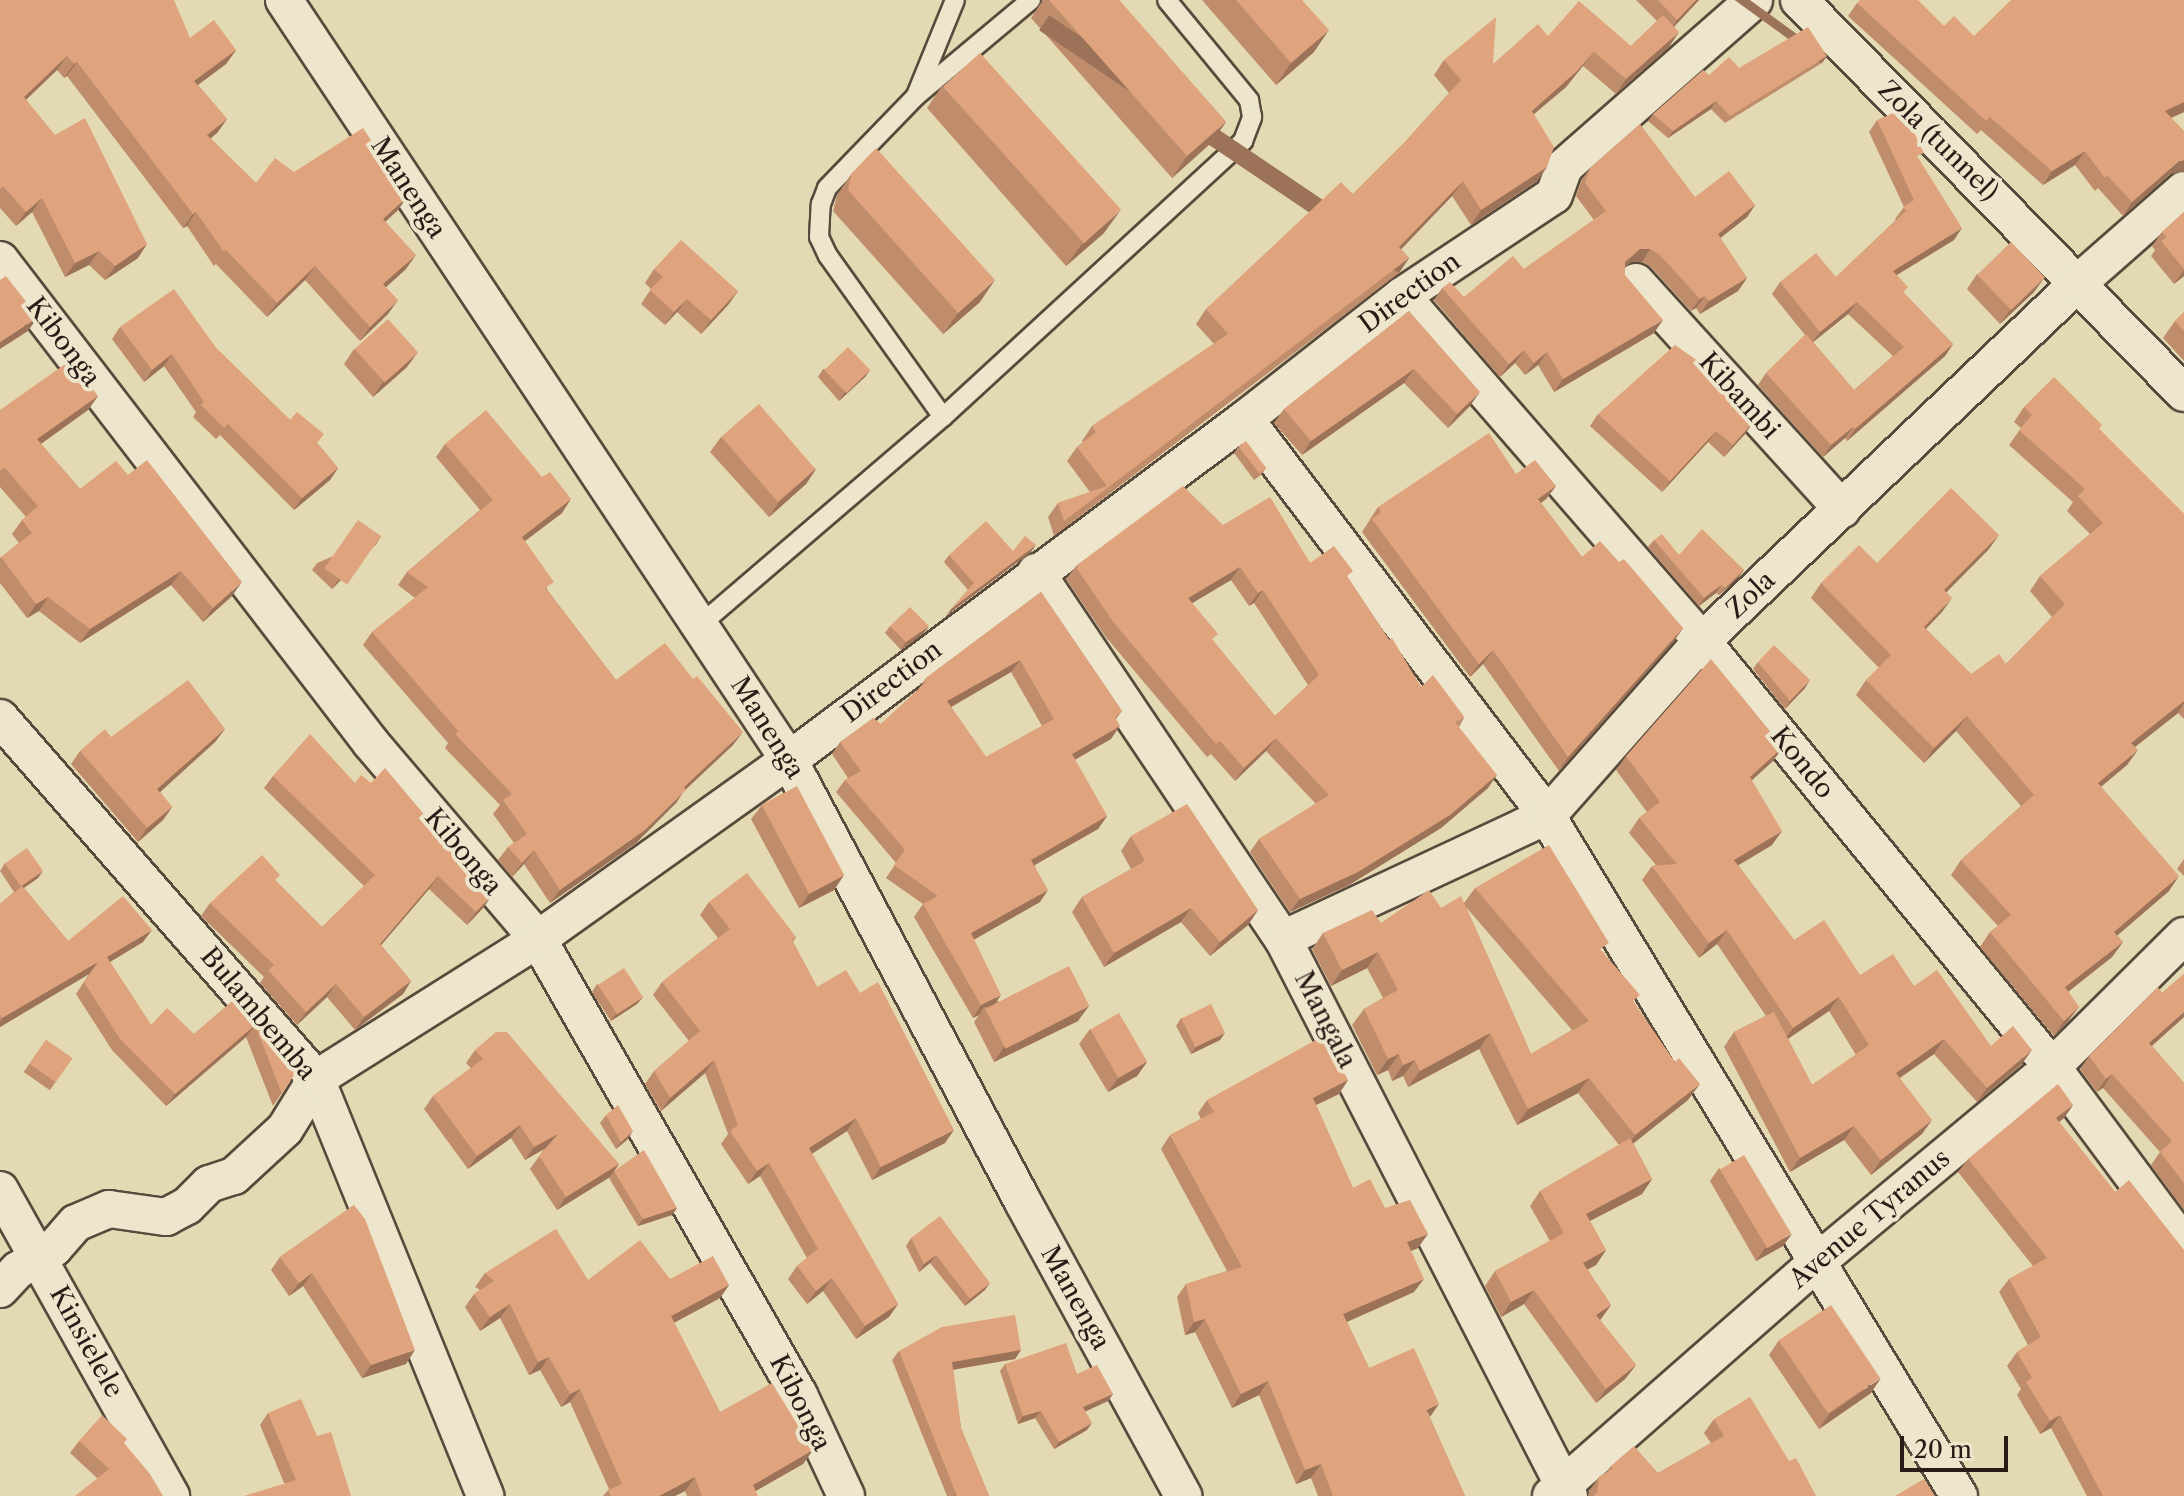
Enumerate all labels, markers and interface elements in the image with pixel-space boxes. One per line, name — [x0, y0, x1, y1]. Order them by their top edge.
street label: Zola (tunnel) — [1871, 74, 2005, 208]
street label: Manenga — [364, 132, 452, 244]
street label: Direction — [1353, 246, 1467, 340]
street label: Kibonga — [19, 291, 107, 393]
street label: Kibambi — [1692, 346, 1786, 446]
street label: Zola — [1720, 565, 1782, 625]
street label: Direction — [836, 634, 948, 730]
street label: Manenga — [724, 671, 810, 785]
street label: Kondo — [1764, 721, 1840, 805]
street label: Kibonga — [418, 802, 508, 902]
street label: Bulambemba — [193, 941, 323, 1087]
street label: Mangala — [1287, 966, 1363, 1074]
street label: Avenue Tyranus — [1783, 1143, 1957, 1295]
street label: Manenga — [1034, 1240, 1116, 1356]
street label: Kinsielele — [43, 1281, 129, 1403]
street label: Kibonga — [763, 1350, 837, 1456]
scale bar — [1904, 1420, 2012, 1470]
text: 20 m — [1914, 1435, 1972, 1464]

